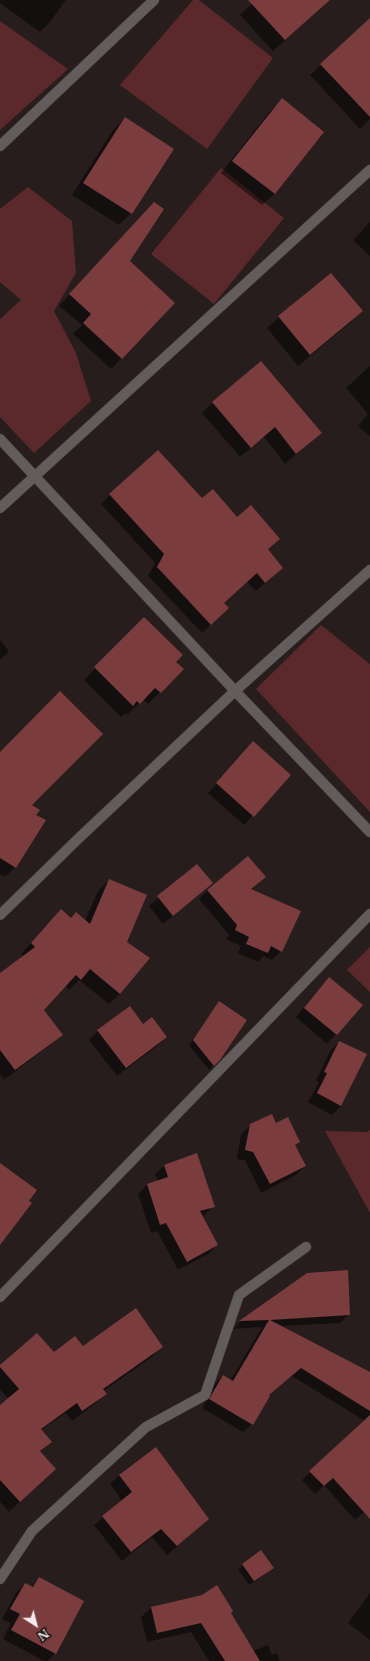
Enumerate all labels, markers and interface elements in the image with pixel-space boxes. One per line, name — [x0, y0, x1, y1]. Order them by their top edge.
north arrow — [16, 1605, 56, 1645]
text: N — [35, 1626, 51, 1643]

